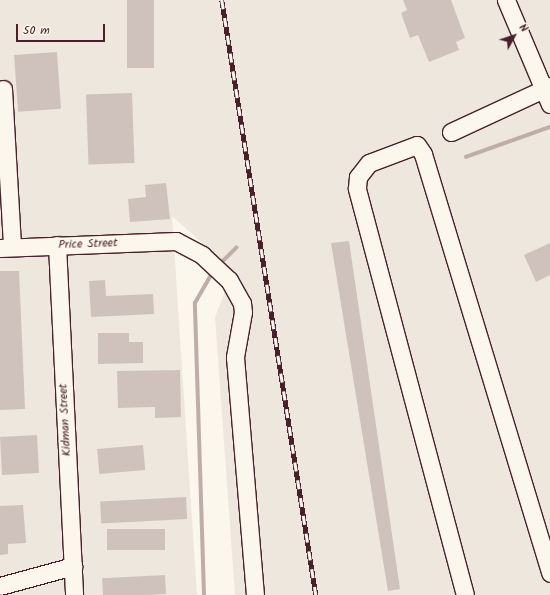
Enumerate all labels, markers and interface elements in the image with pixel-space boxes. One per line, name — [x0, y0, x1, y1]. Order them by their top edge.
scale bar — [18, 16, 107, 42]
north arrow — [494, 16, 534, 56]
text: N — [514, 20, 532, 37]
text: 50 m — [23, 21, 50, 40]
street label: Price Street — [58, 236, 118, 252]
street label: Kidman Street — [56, 383, 74, 457]

